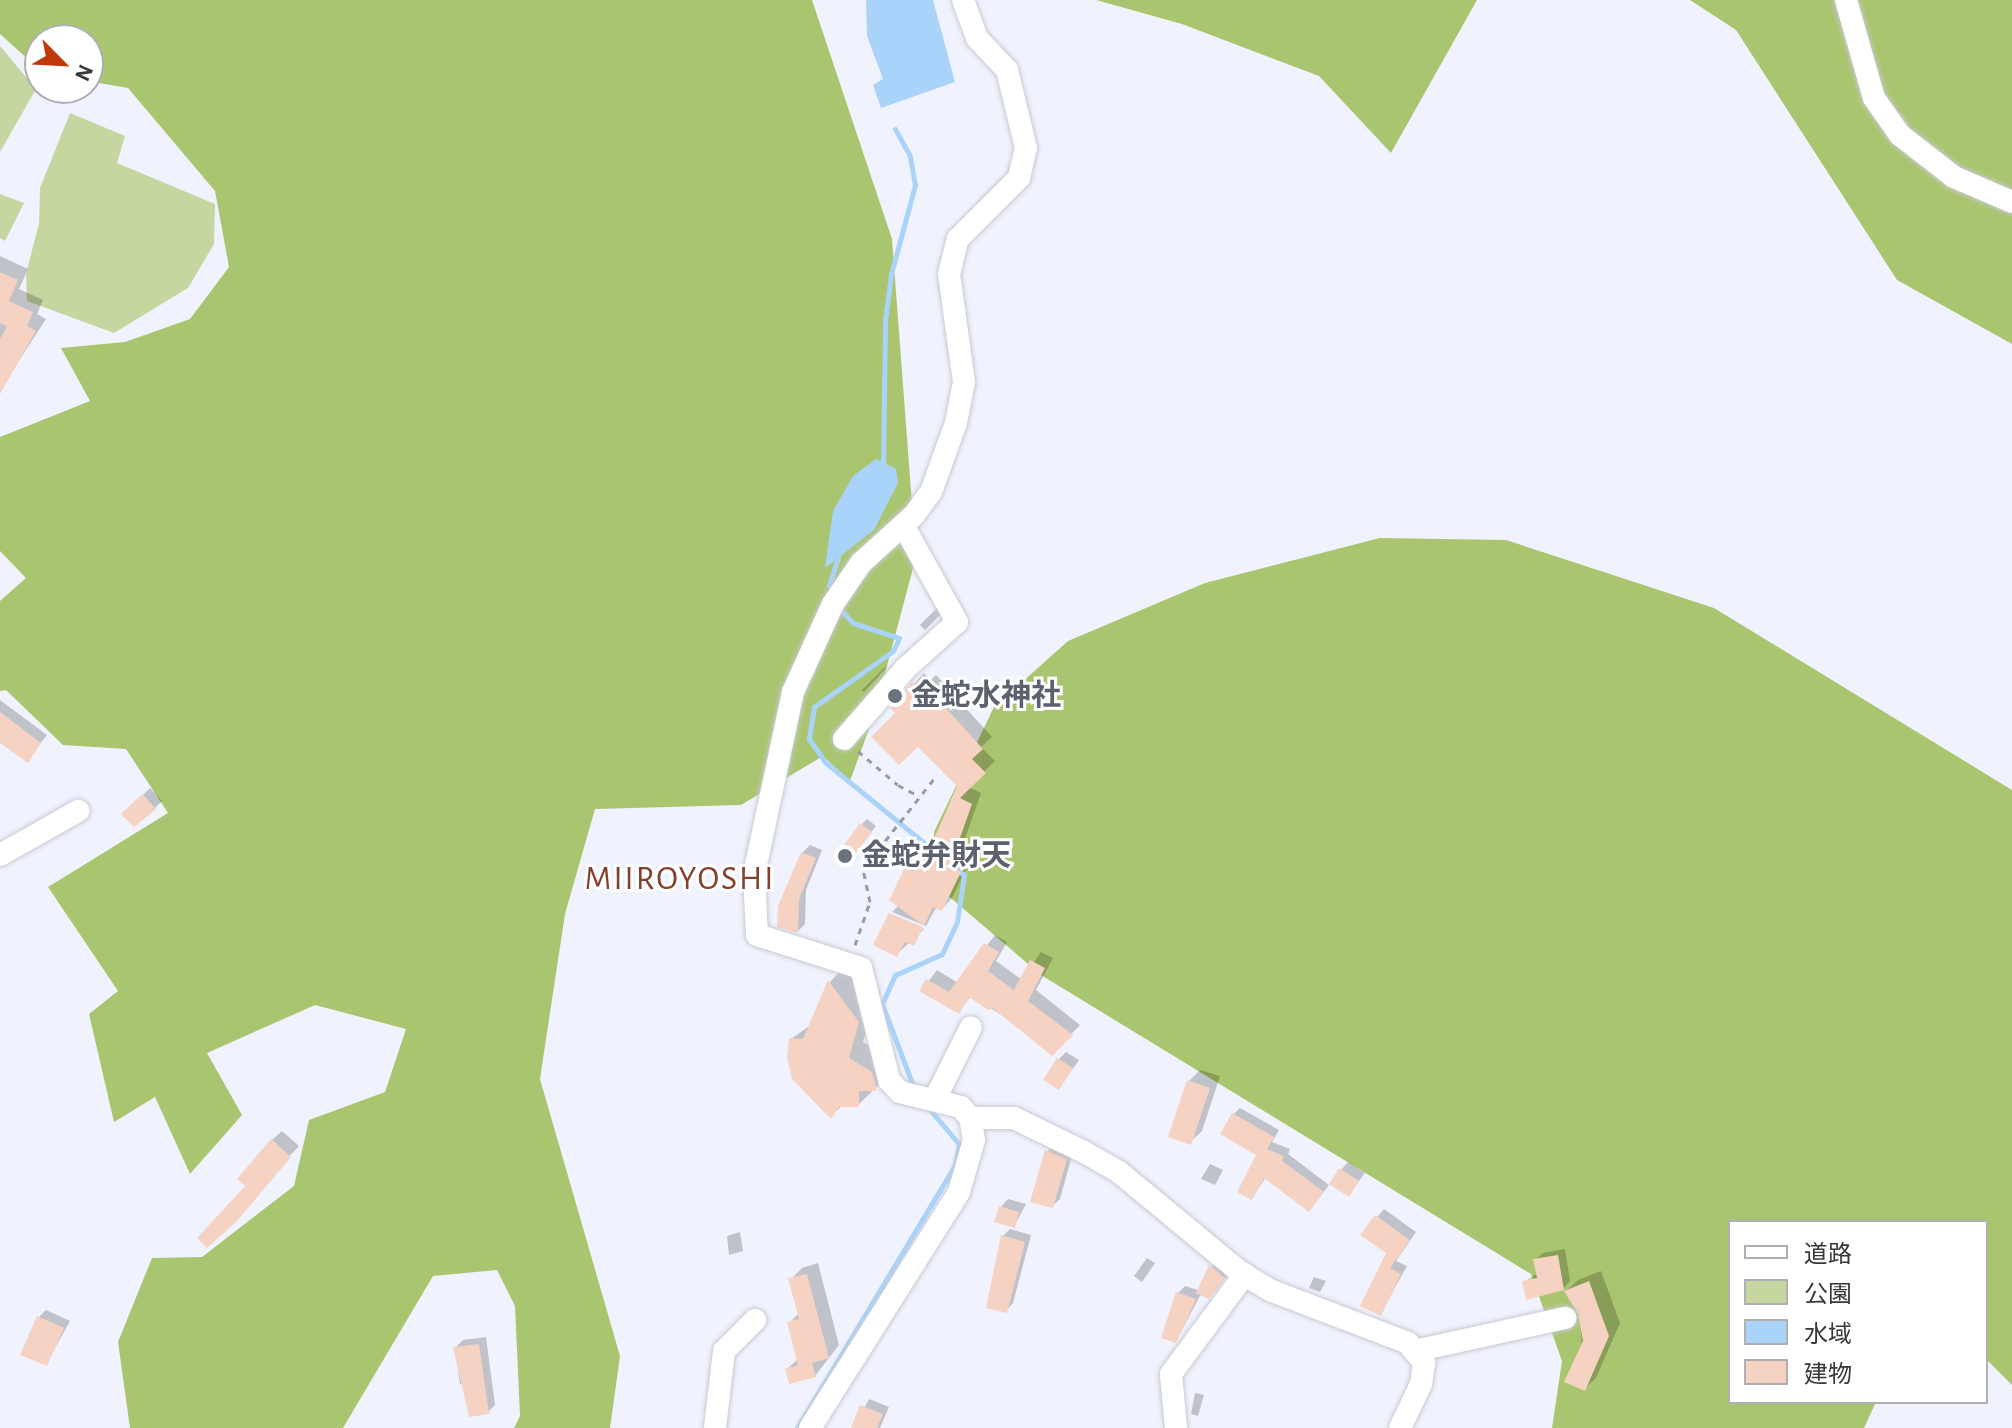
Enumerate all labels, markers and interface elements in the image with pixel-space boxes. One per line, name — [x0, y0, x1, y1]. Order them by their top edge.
north arrow — [24, 24, 104, 104]
text: N — [71, 61, 97, 84]
place label: 金蛇水神社 — [911, 678, 1061, 714]
marker: 金蛇水神社 — [886, 687, 904, 705]
place label: 金蛇弁財天 — [861, 838, 1011, 874]
marker: 金蛇弁財天 — [836, 847, 854, 865]
district label: MIIROYOSHI — [585, 860, 775, 900]
legend — [1728, 1220, 1988, 1404]
text: 道路 — [1804, 1243, 1852, 1267]
text: 公園 — [1804, 1283, 1852, 1307]
text: 水域 — [1804, 1323, 1852, 1347]
text: 建物 — [1804, 1363, 1852, 1387]

